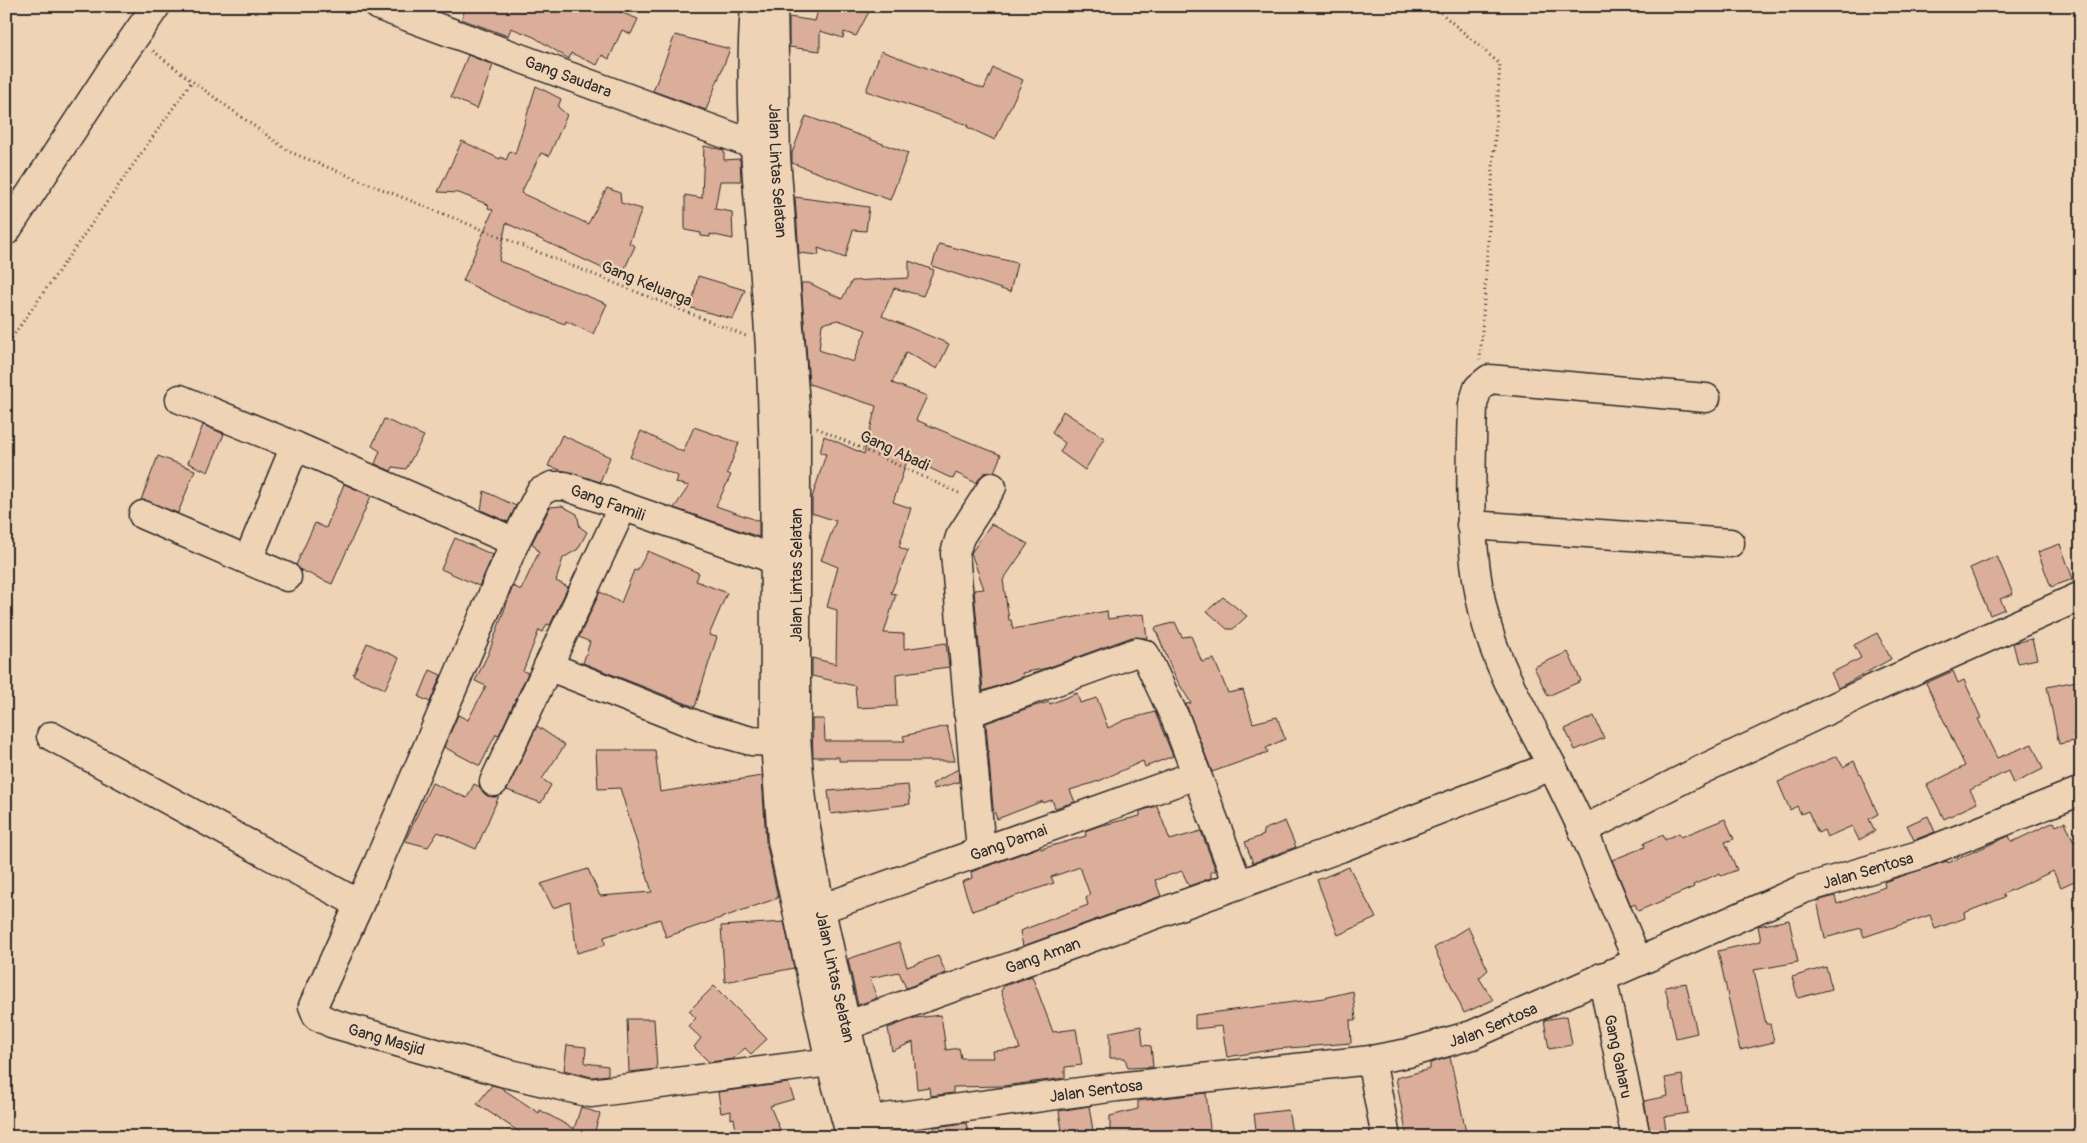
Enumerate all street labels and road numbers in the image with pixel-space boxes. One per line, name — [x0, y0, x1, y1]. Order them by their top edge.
street label: Gang Saudara — [522, 52, 614, 102]
street label: Jalan Lintas Selatan — [764, 104, 791, 239]
street label: Gang Keluarga — [598, 257, 695, 311]
street label: Gang Abadi — [857, 426, 933, 476]
street label: Gang Famili — [568, 480, 648, 526]
street label: Jalan Lintas Selatan — [787, 508, 807, 642]
street label: Gang Damai — [968, 820, 1050, 866]
street label: Jalan Sentosa — [1820, 848, 1916, 894]
street label: Jalan Lintas Selatan — [811, 909, 859, 1045]
street label: Gang Aman — [1003, 933, 1083, 979]
street label: Jalan Sentosa — [1447, 998, 1541, 1052]
street label: Gang Gaharu — [1599, 1013, 1636, 1100]
street label: Gang Masjid — [346, 1019, 427, 1060]
street label: Jalan Sentosa — [1048, 1075, 1144, 1107]

